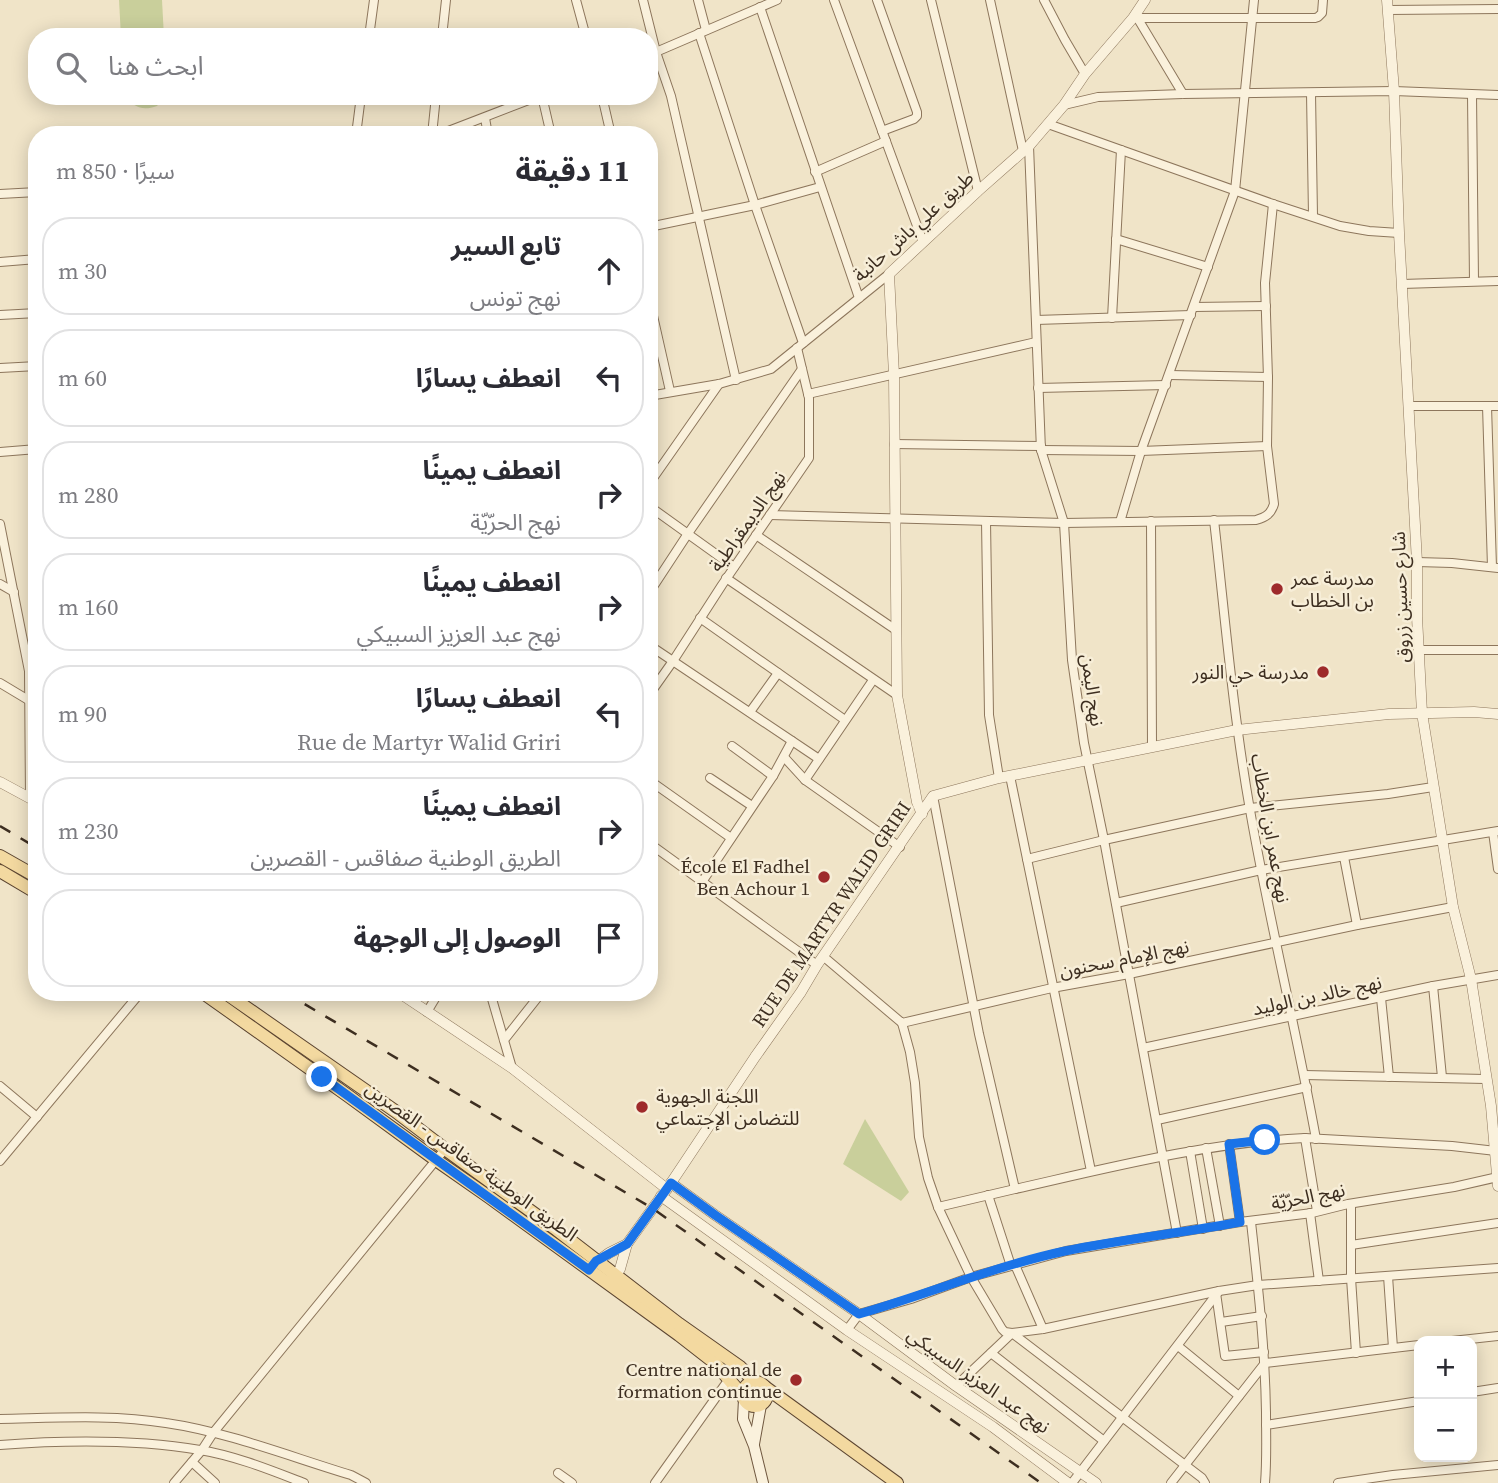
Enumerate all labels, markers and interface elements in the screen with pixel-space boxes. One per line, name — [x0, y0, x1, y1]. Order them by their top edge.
search box — [28, 28, 658, 105]
icon: search — [52, 48, 90, 86]
text: ابحث هنا — [108, 48, 204, 84]
text: 11 دقيقة — [516, 150, 630, 191]
text: سيرًا · 850 m — [56, 155, 175, 187]
street label: طريق علي باش حانبة — [847, 165, 981, 289]
text: تابع السير — [451, 228, 561, 264]
icon: ahead — [590, 252, 628, 290]
text: 30 m — [58, 255, 107, 287]
text: نهج تونس — [470, 282, 561, 314]
icon: left — [590, 359, 628, 397]
text: انعطف يسارًا — [416, 360, 561, 396]
text: 60 m — [58, 362, 107, 394]
text: انعطف يمينًا — [422, 452, 561, 488]
street label: نهج الديمقراطية — [703, 465, 793, 578]
icon: right — [590, 476, 628, 514]
text: 280 m — [58, 479, 119, 511]
text: نهج الحرّيّة — [470, 506, 561, 538]
street label: شارع حسين زروق — [1385, 531, 1416, 663]
text: انعطف يمينًا — [422, 564, 561, 600]
place label: مدرسة عمر بن الخطاب — [1290, 565, 1374, 613]
marker: مدرسة عمر بن الخطاب — [1269, 581, 1285, 597]
icon: right — [590, 588, 628, 626]
text: 160 m — [58, 591, 119, 623]
text: نهج عبد العزيز السبيكي — [357, 618, 561, 650]
street label: نهج اليمن — [1073, 652, 1111, 728]
place label: مدرسة حي النور — [1191, 659, 1309, 687]
marker: مدرسة حي النور — [1315, 664, 1331, 680]
text: انعطف يسارًا — [416, 680, 561, 716]
icon: left — [590, 695, 628, 733]
text: 90 m — [58, 698, 107, 730]
text: Rue de Martyr Walid Griri — [297, 726, 561, 758]
street label: نهج عمر ابن الخطاب — [1243, 751, 1297, 905]
text: انعطف يمينًا — [422, 788, 561, 824]
street label: RUE DE MARTYR WALID GRIRI — [746, 796, 916, 1032]
icon: right — [590, 812, 628, 850]
text: 230 m — [58, 815, 119, 847]
text: الطريق الوطنية صفاقس - القصرين — [250, 842, 561, 874]
place label: École El Fadhel Ben Achour 1 — [680, 853, 810, 901]
marker: École El Fadhel Ben Achour 1 — [816, 869, 832, 885]
icon: arrive — [590, 919, 628, 957]
text: الوصول إلى الوجهة — [354, 920, 561, 956]
street label: نهج الإمام سحنون — [1057, 933, 1192, 985]
street label: نهج خالد بن الوليد — [1250, 969, 1385, 1023]
route end — [306, 1061, 337, 1092]
street label: الطريق الوطنية صفاقس - القصرين — [360, 1075, 584, 1247]
place label: اللجنة الجهوية للتضامن الإجتماعي — [656, 1083, 799, 1133]
marker: اللجنة الجهوية للتضامن الإجتماعي — [634, 1099, 650, 1115]
route start — [1249, 1124, 1280, 1155]
street label: نهج الحرّيّة — [1269, 1176, 1348, 1218]
street label: نهج عبد العزيز السبيكي — [901, 1321, 1056, 1441]
map controls — [1414, 1336, 1477, 1462]
button: + — [1414, 1336, 1477, 1399]
place label: Centre national de formation continue — [617, 1356, 782, 1404]
marker: Centre national de formation continue — [788, 1372, 804, 1388]
button: − — [1414, 1399, 1477, 1462]

